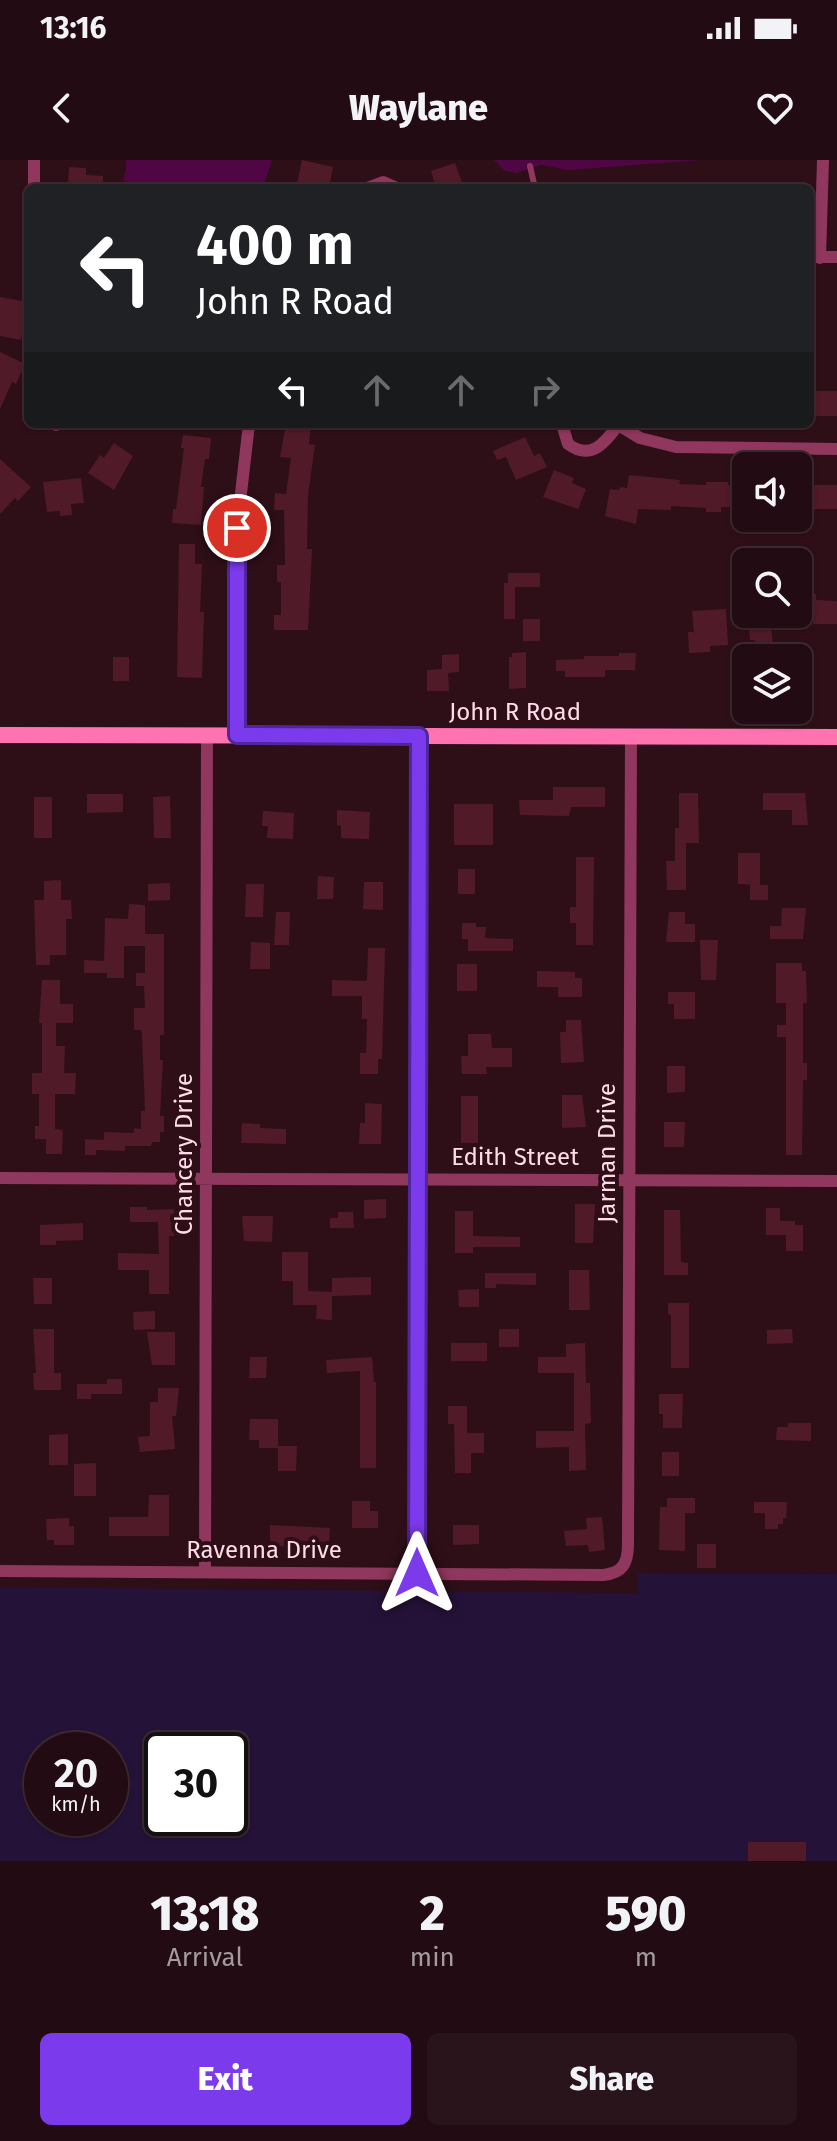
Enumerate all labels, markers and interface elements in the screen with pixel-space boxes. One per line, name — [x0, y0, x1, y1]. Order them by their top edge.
text: 13:16 — [40, 10, 107, 46]
icon: back — [40, 86, 84, 130]
text: Waylane — [349, 86, 488, 130]
icon: heart — [753, 86, 797, 130]
text: 400 m — [196, 212, 354, 279]
icon: left — [64, 216, 168, 320]
text: John R Road — [196, 280, 394, 324]
icon: left — [271, 368, 315, 412]
icon: ahead — [355, 368, 399, 412]
icon: ahead — [439, 368, 483, 412]
icon: right — [523, 368, 567, 412]
map controls — [732, 452, 812, 724]
button: sound — [732, 452, 812, 532]
pin — [203, 494, 271, 562]
icon: arrive — [215, 506, 259, 550]
button: search — [732, 548, 812, 628]
button: layers — [732, 644, 812, 724]
street label: John R Road — [449, 698, 581, 726]
street label: Chancery Drive — [170, 1073, 198, 1235]
street label: Jarman Drive — [593, 1083, 621, 1223]
street label: Edith Street — [451, 1143, 579, 1171]
position arrow — [375, 1531, 459, 1615]
street label: Ravenna Drive — [186, 1536, 342, 1564]
speed limit sign: 30 — [144, 1732, 248, 1836]
text: 20 — [54, 1750, 98, 1798]
text: km/h — [51, 1792, 101, 1816]
text: 13:18 — [150, 1885, 259, 1943]
text: 2 — [420, 1885, 445, 1943]
text: 590 — [605, 1885, 687, 1943]
text: Arrival — [167, 1942, 243, 1973]
text: min — [410, 1942, 455, 1973]
text: m — [635, 1942, 657, 1973]
button: Exit — [40, 2033, 411, 2125]
button: Share — [427, 2033, 797, 2125]

